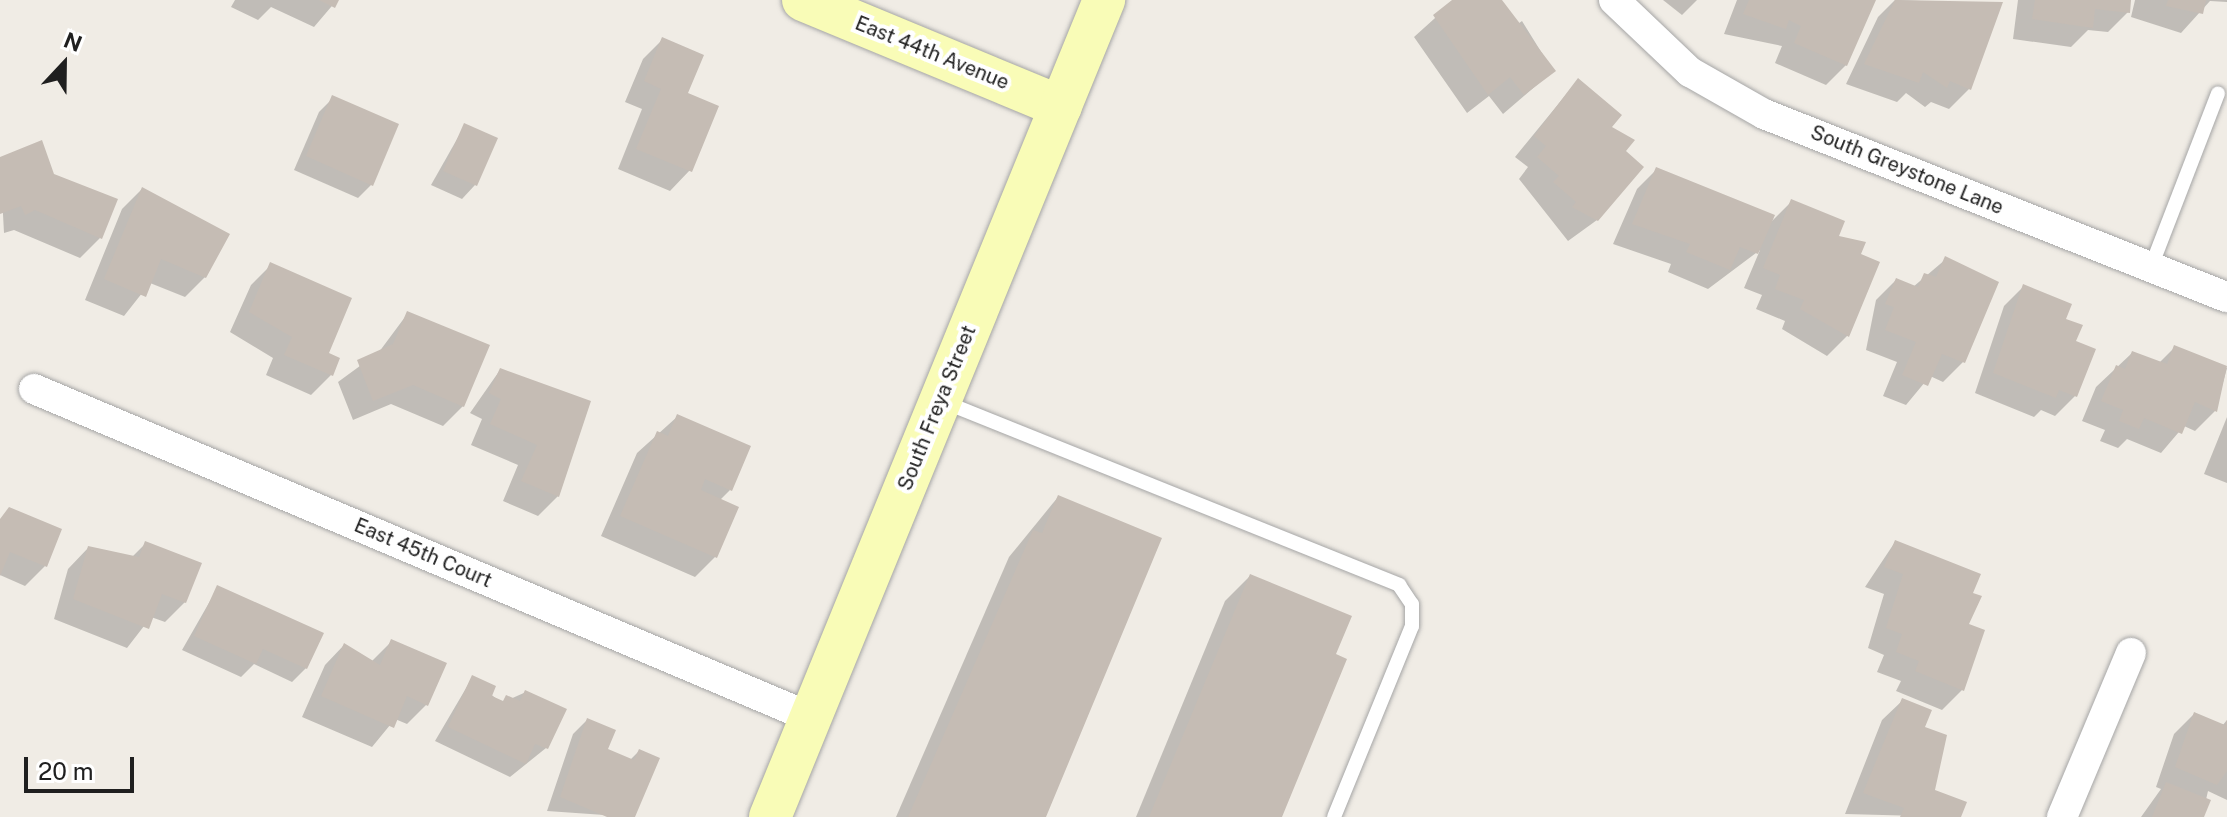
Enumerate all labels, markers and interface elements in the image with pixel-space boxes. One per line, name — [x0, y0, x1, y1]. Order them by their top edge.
street label: East 44th Avenue — [852, 11, 1012, 95]
north arrow — [24, 24, 104, 104]
text: N — [60, 26, 86, 57]
street label: South Greystone Lane — [1807, 120, 2007, 220]
street label: South Freya Street — [893, 322, 981, 494]
street label: East 45th Court — [351, 513, 495, 593]
scale bar — [28, 741, 138, 791]
text: 20 m — [38, 757, 94, 785]

